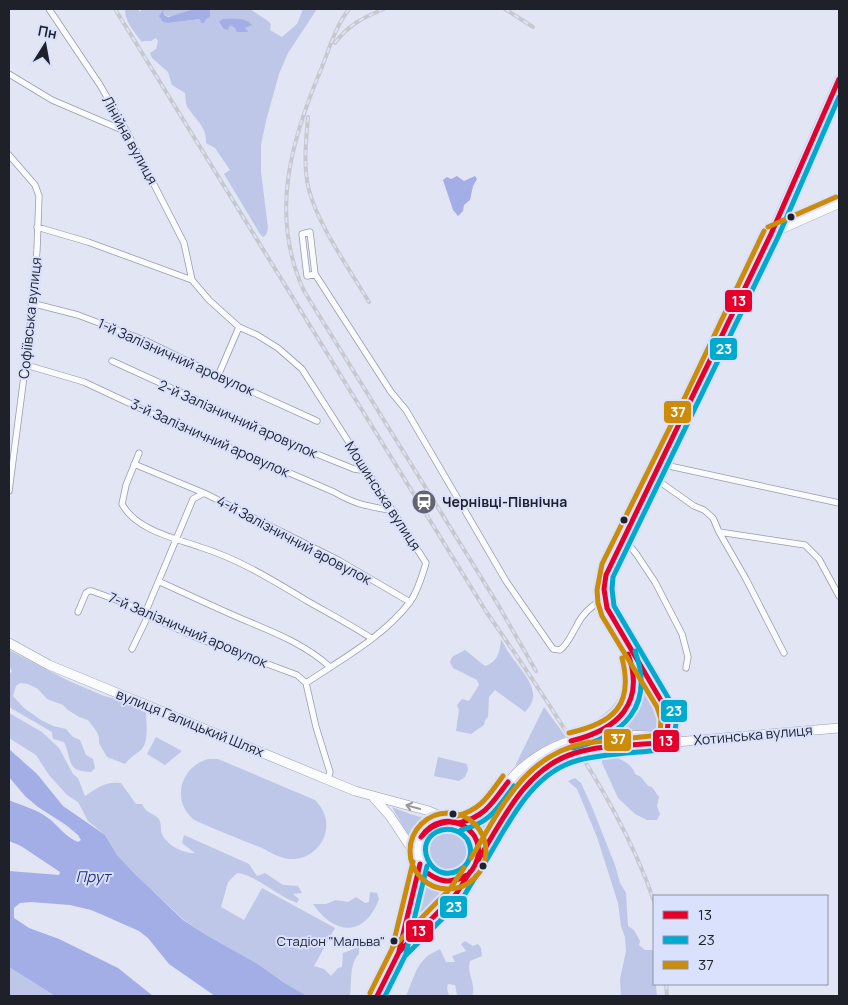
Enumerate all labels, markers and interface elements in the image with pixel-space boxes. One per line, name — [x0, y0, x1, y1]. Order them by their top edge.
north arrow — [20, 20, 70, 70]
text: Пн — [37, 21, 59, 43]
street label: Лінійна вулиця — [98, 92, 163, 187]
unlabelled marker — [786, 212, 796, 222]
street label: Софіївська вулиця — [14, 256, 45, 380]
line badge: 13 — [724, 289, 753, 313]
text: 13 — [732, 291, 746, 310]
street label: 1-й Залізничний аровулок — [95, 313, 259, 400]
line badge: 23 — [709, 337, 738, 361]
text: 23 — [716, 339, 732, 358]
street label: 2-й Залізничний аровулок — [156, 375, 322, 463]
street label: 3-й Залізничний аровулок — [128, 394, 294, 482]
line badge: 37 — [663, 400, 692, 424]
text: 37 — [670, 402, 686, 421]
street label: Мошинська вулиця — [341, 437, 426, 554]
station icon: Чернівці-Північна — [411, 489, 437, 515]
street label: 4-й Залізничний аровулок — [214, 491, 376, 589]
place label: Чернівці-Північна — [442, 492, 567, 511]
unlabelled marker — [619, 515, 629, 525]
street label: 7-й Залізничний аровулок — [106, 587, 272, 672]
street label: вулиця Галицький Шлях — [114, 684, 267, 761]
line badge: 23 — [660, 699, 688, 723]
text: 23 — [666, 701, 682, 720]
street label: Хотинська вулиця — [693, 720, 813, 749]
line badge: 37 — [603, 728, 632, 752]
text: 37 — [610, 729, 626, 748]
line badge: 13 — [652, 729, 680, 753]
text: 13 — [659, 731, 673, 750]
one-way arrow — [406, 802, 422, 811]
unlabelled marker — [448, 809, 458, 819]
unlabelled marker — [478, 861, 488, 871]
water label: Прут — [76, 866, 113, 887]
line badge: 23 — [439, 895, 468, 919]
legend — [653, 895, 828, 985]
text: 23 — [446, 897, 462, 916]
text: 13 — [698, 904, 712, 925]
line badge: 13 — [405, 919, 434, 943]
text: 13 — [412, 921, 426, 940]
text: 23 — [698, 929, 715, 950]
place label: Стадіон "Мальва" — [277, 932, 385, 950]
marker: Стадіон "Мальва" — [389, 936, 399, 946]
text: 37 — [698, 954, 714, 975]

